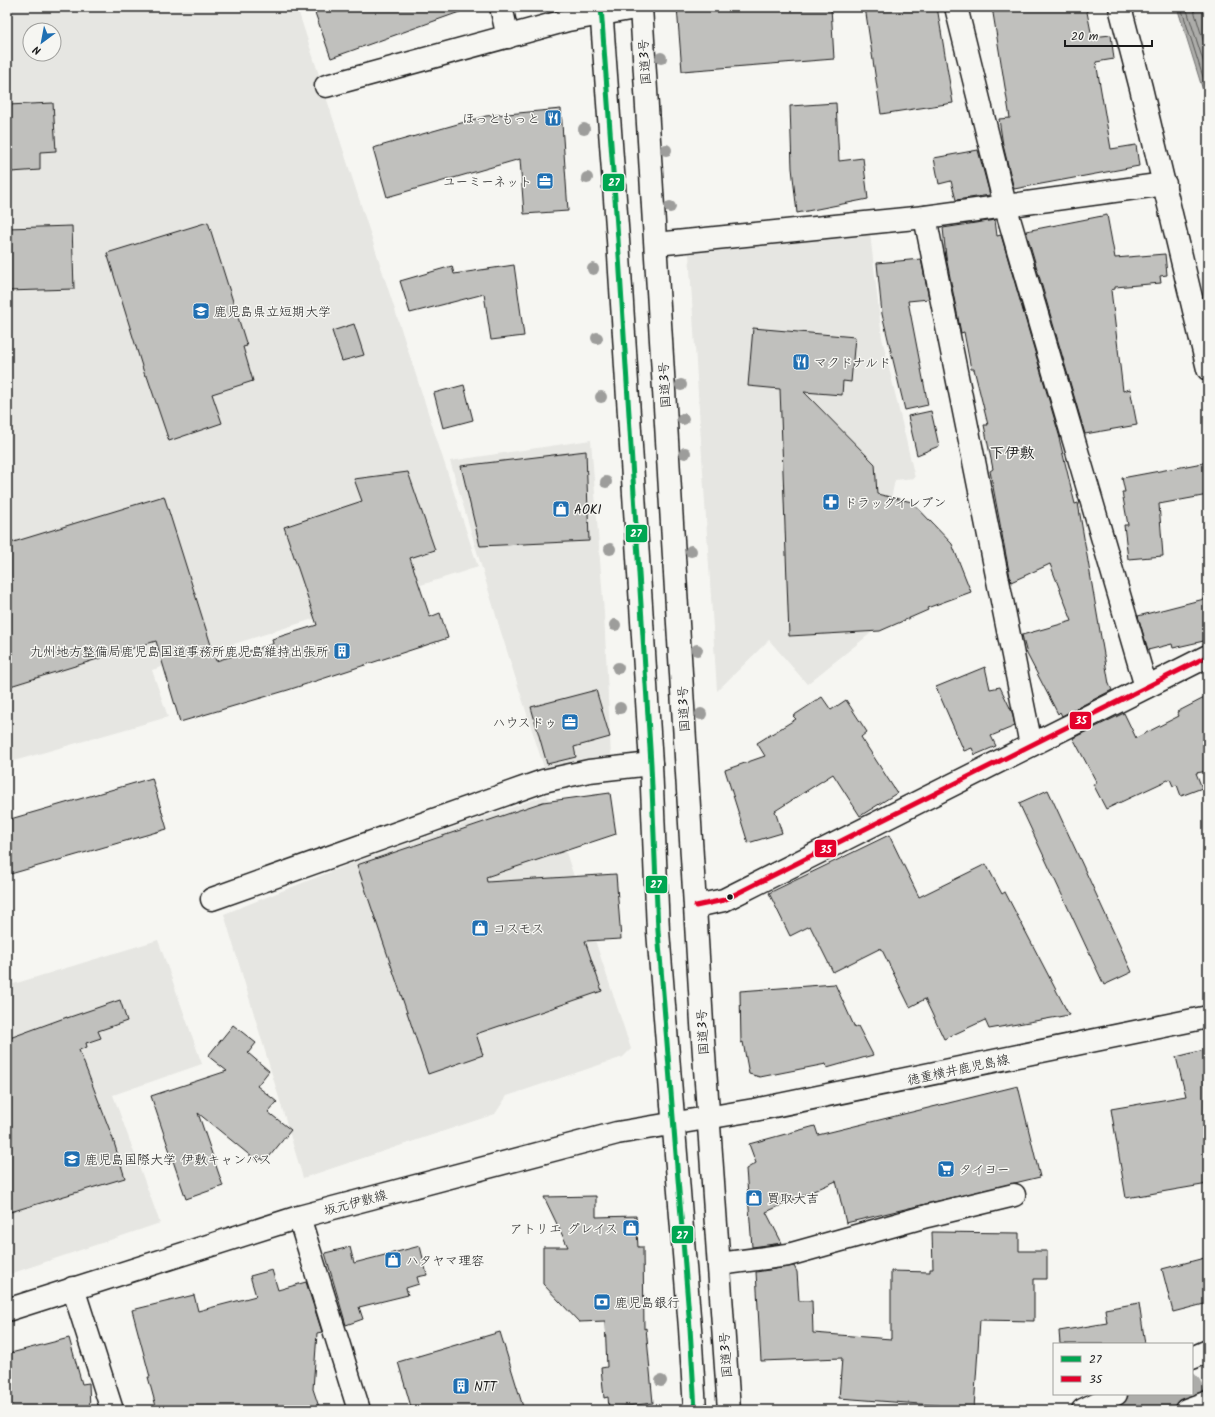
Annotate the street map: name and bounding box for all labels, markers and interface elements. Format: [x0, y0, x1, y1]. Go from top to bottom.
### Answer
north arrow [22, 22, 62, 62]
scale bar [1065, 22, 1152, 48]
text: 20 m [1071, 27, 1099, 46]
street label: 国道3号 [633, 38, 658, 86]
text: N [29, 40, 45, 59]
restaurant icon: ほっともっと [543, 108, 563, 128]
place label: ほっともっと [462, 109, 540, 130]
office icon: ユーミーネット [535, 171, 555, 191]
place label: ユーミーネット [443, 172, 532, 193]
line badge: 27 [602, 173, 625, 192]
text: 27 [608, 174, 621, 192]
school or university icon: 鹿児島県立短期大学 [191, 301, 211, 321]
place label: 鹿児島県立短期大学 [214, 302, 331, 323]
restaurant icon: マクドナルド [791, 352, 811, 372]
place label: マクドナルド [814, 353, 891, 374]
street label: 国道3号 [654, 361, 677, 409]
district label: 下伊敷 [989, 442, 1035, 466]
pharmacy icon: ドラッグイレブン [821, 492, 841, 512]
place label: ドラッグイレブン [844, 493, 946, 514]
shop icon: AOKI [551, 499, 571, 519]
place label: AOKI [574, 500, 602, 521]
line badge: 27 [625, 524, 648, 543]
text: 27 [630, 525, 643, 543]
building icon: 九州地方整備局鹿児島国道事務所鹿児島維持出張所 [332, 641, 352, 661]
place label: 九州地方整備局鹿児島国道事務所鹿児島維持出張所 [30, 642, 329, 663]
street label: 国道3号 [673, 685, 696, 733]
line badge: 35 [1069, 711, 1092, 730]
office icon: ハウスドゥ [560, 712, 580, 732]
text: 35 [1074, 712, 1088, 730]
place label: ハウスドゥ [493, 713, 557, 734]
line badge: 35 [814, 839, 837, 858]
text: 35 [819, 841, 833, 859]
line badge: 27 [645, 875, 668, 894]
text: 27 [650, 876, 663, 894]
unlabelled marker [725, 892, 735, 902]
shop icon: コスモス [470, 918, 490, 938]
place label: コスモス [493, 919, 544, 940]
street label: 国道3号 [692, 1008, 715, 1056]
street label: 徳重横井鹿児島線 [905, 1049, 1012, 1092]
school or university icon: 鹿児島国際大学 伊敷キャンパス [62, 1149, 82, 1169]
place label: 鹿児島国際大学 伊敷キャンパス [85, 1150, 272, 1171]
supermarket icon: タイヨー [936, 1159, 956, 1179]
place label: タイヨー [959, 1160, 1010, 1181]
street label: 坂元伊敷線 [321, 1185, 390, 1222]
shop icon: 買取大吉 [744, 1188, 764, 1208]
place label: 買取大吉 [767, 1189, 819, 1210]
shop icon: アトリエ グレイス [621, 1218, 641, 1238]
place label: アトリエ グレイス [510, 1219, 618, 1240]
line badge: 27 [671, 1225, 694, 1244]
text: 27 [676, 1227, 689, 1245]
shop icon: ハタヤマ理容 [383, 1250, 403, 1270]
place label: ハタヤマ理容 [406, 1251, 484, 1272]
bank icon: 鹿児島銀行 [592, 1292, 612, 1312]
place label: 鹿児島銀行 [615, 1293, 680, 1314]
street label: 国道3号 [714, 1331, 739, 1379]
legend [1053, 1343, 1193, 1395]
text: 27 [1089, 1350, 1102, 1369]
text: 35 [1089, 1370, 1104, 1389]
building icon: NTT [451, 1376, 471, 1396]
place label: NTT [474, 1377, 498, 1398]

